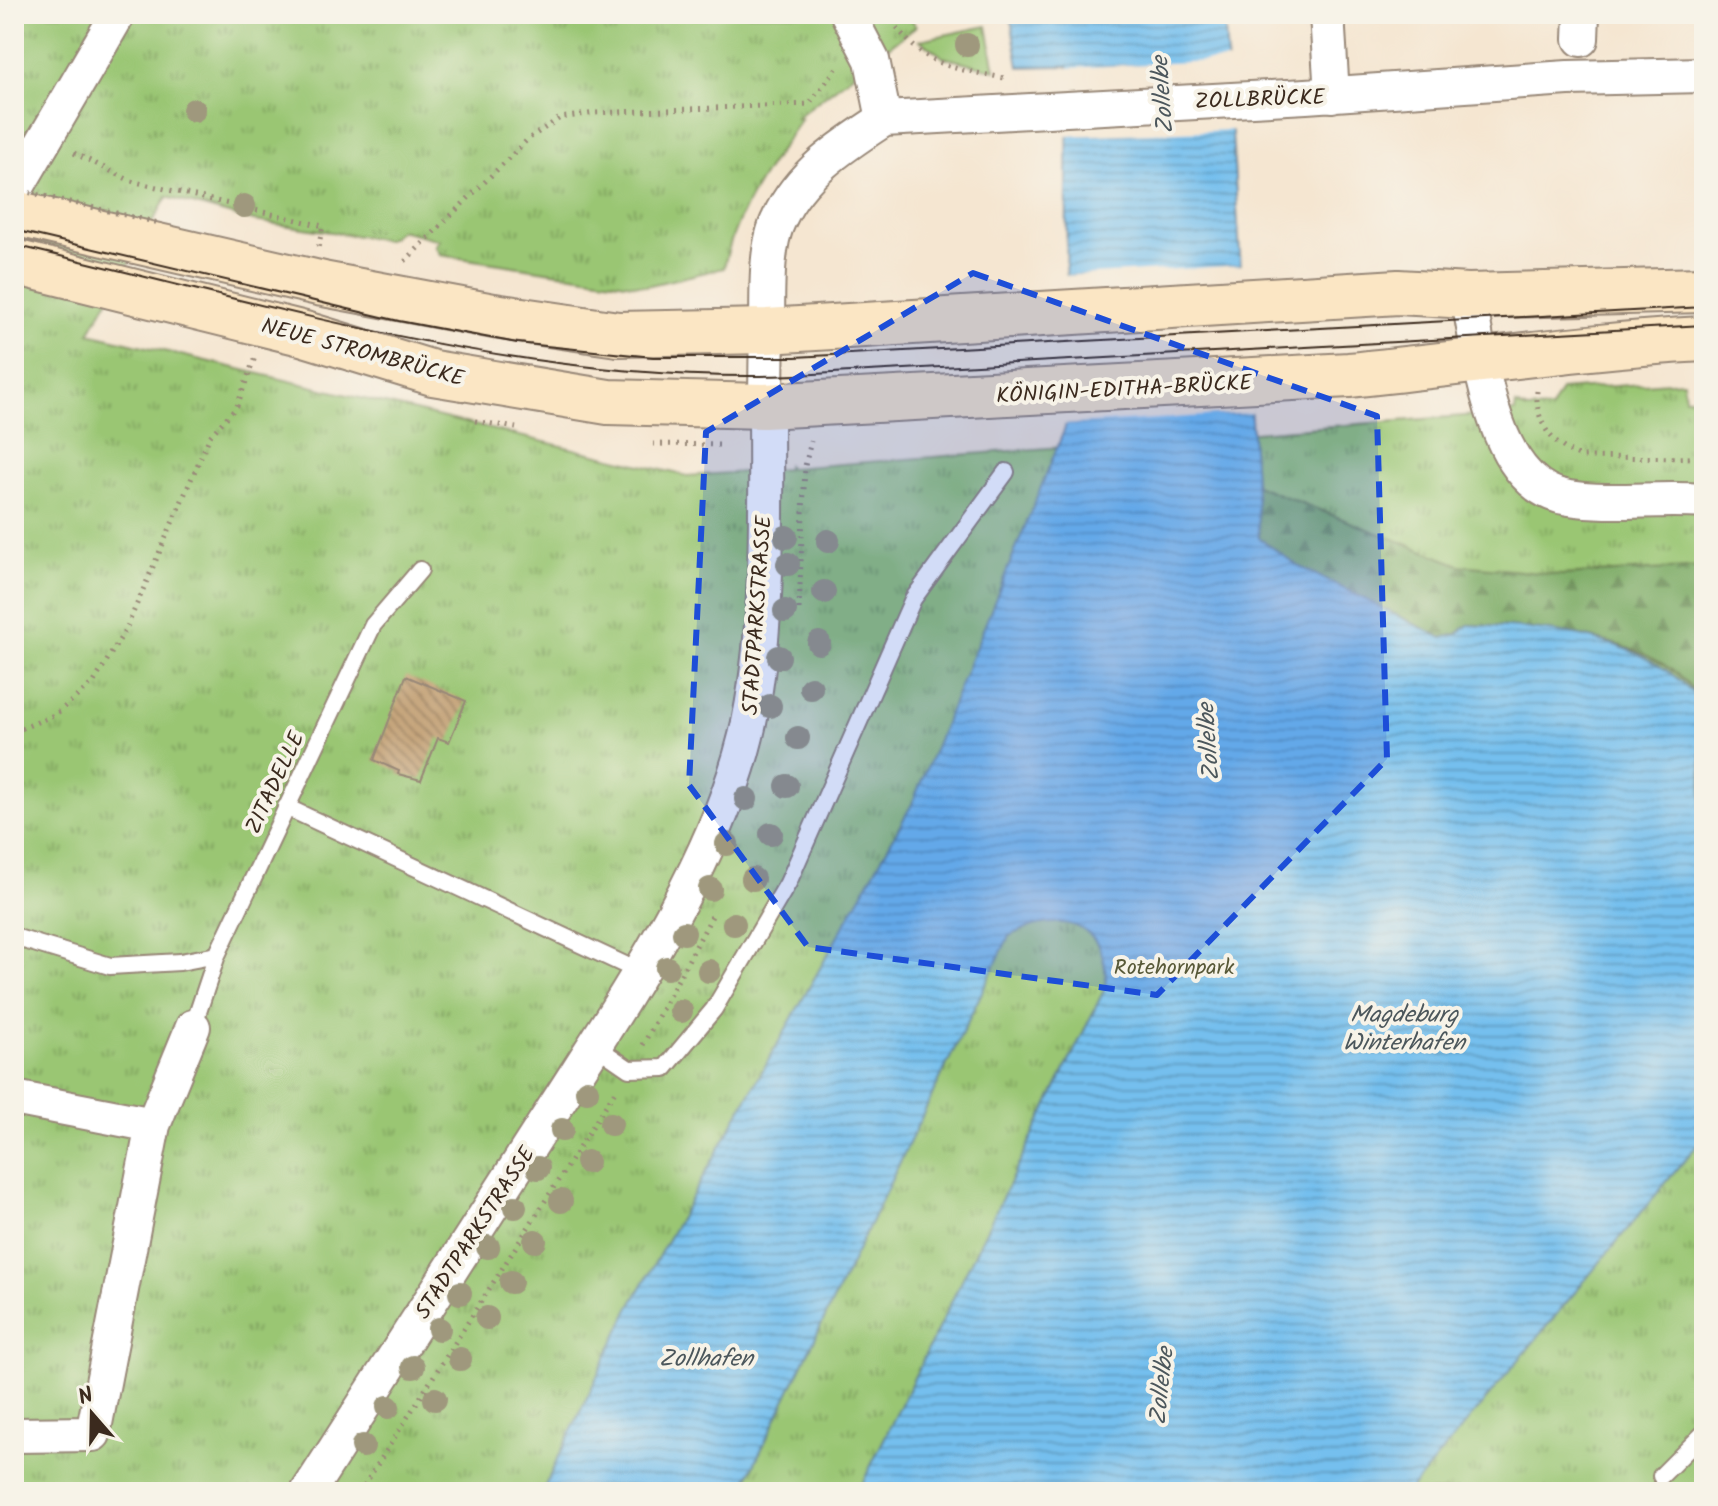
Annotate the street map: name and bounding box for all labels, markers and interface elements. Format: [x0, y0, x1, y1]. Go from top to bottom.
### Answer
water label: Zollelbe [1141, 53, 1186, 135]
street label: ZOLLBRÜCKE [1194, 81, 1327, 120]
street label: NEUE STROMBRÜCKE [257, 310, 469, 398]
street label: KÖNIGIN-EDITHA-BRÜCKE [995, 366, 1254, 415]
street label: STADTPARKSTRASSE [734, 513, 783, 716]
water label: Zollelbe [1187, 700, 1232, 782]
street label: ZITADELLE [237, 725, 316, 840]
park label: Rotehornpark [1114, 951, 1235, 986]
water label: Magdeburg Winterhafen [1343, 996, 1467, 1063]
street label: STADTPARKSTRASSE [407, 1139, 546, 1327]
water label: Zollhafen [659, 1340, 755, 1379]
water label: Zollelbe [1139, 1343, 1186, 1427]
north arrow [52, 1374, 132, 1454]
text: N [74, 1379, 99, 1416]

